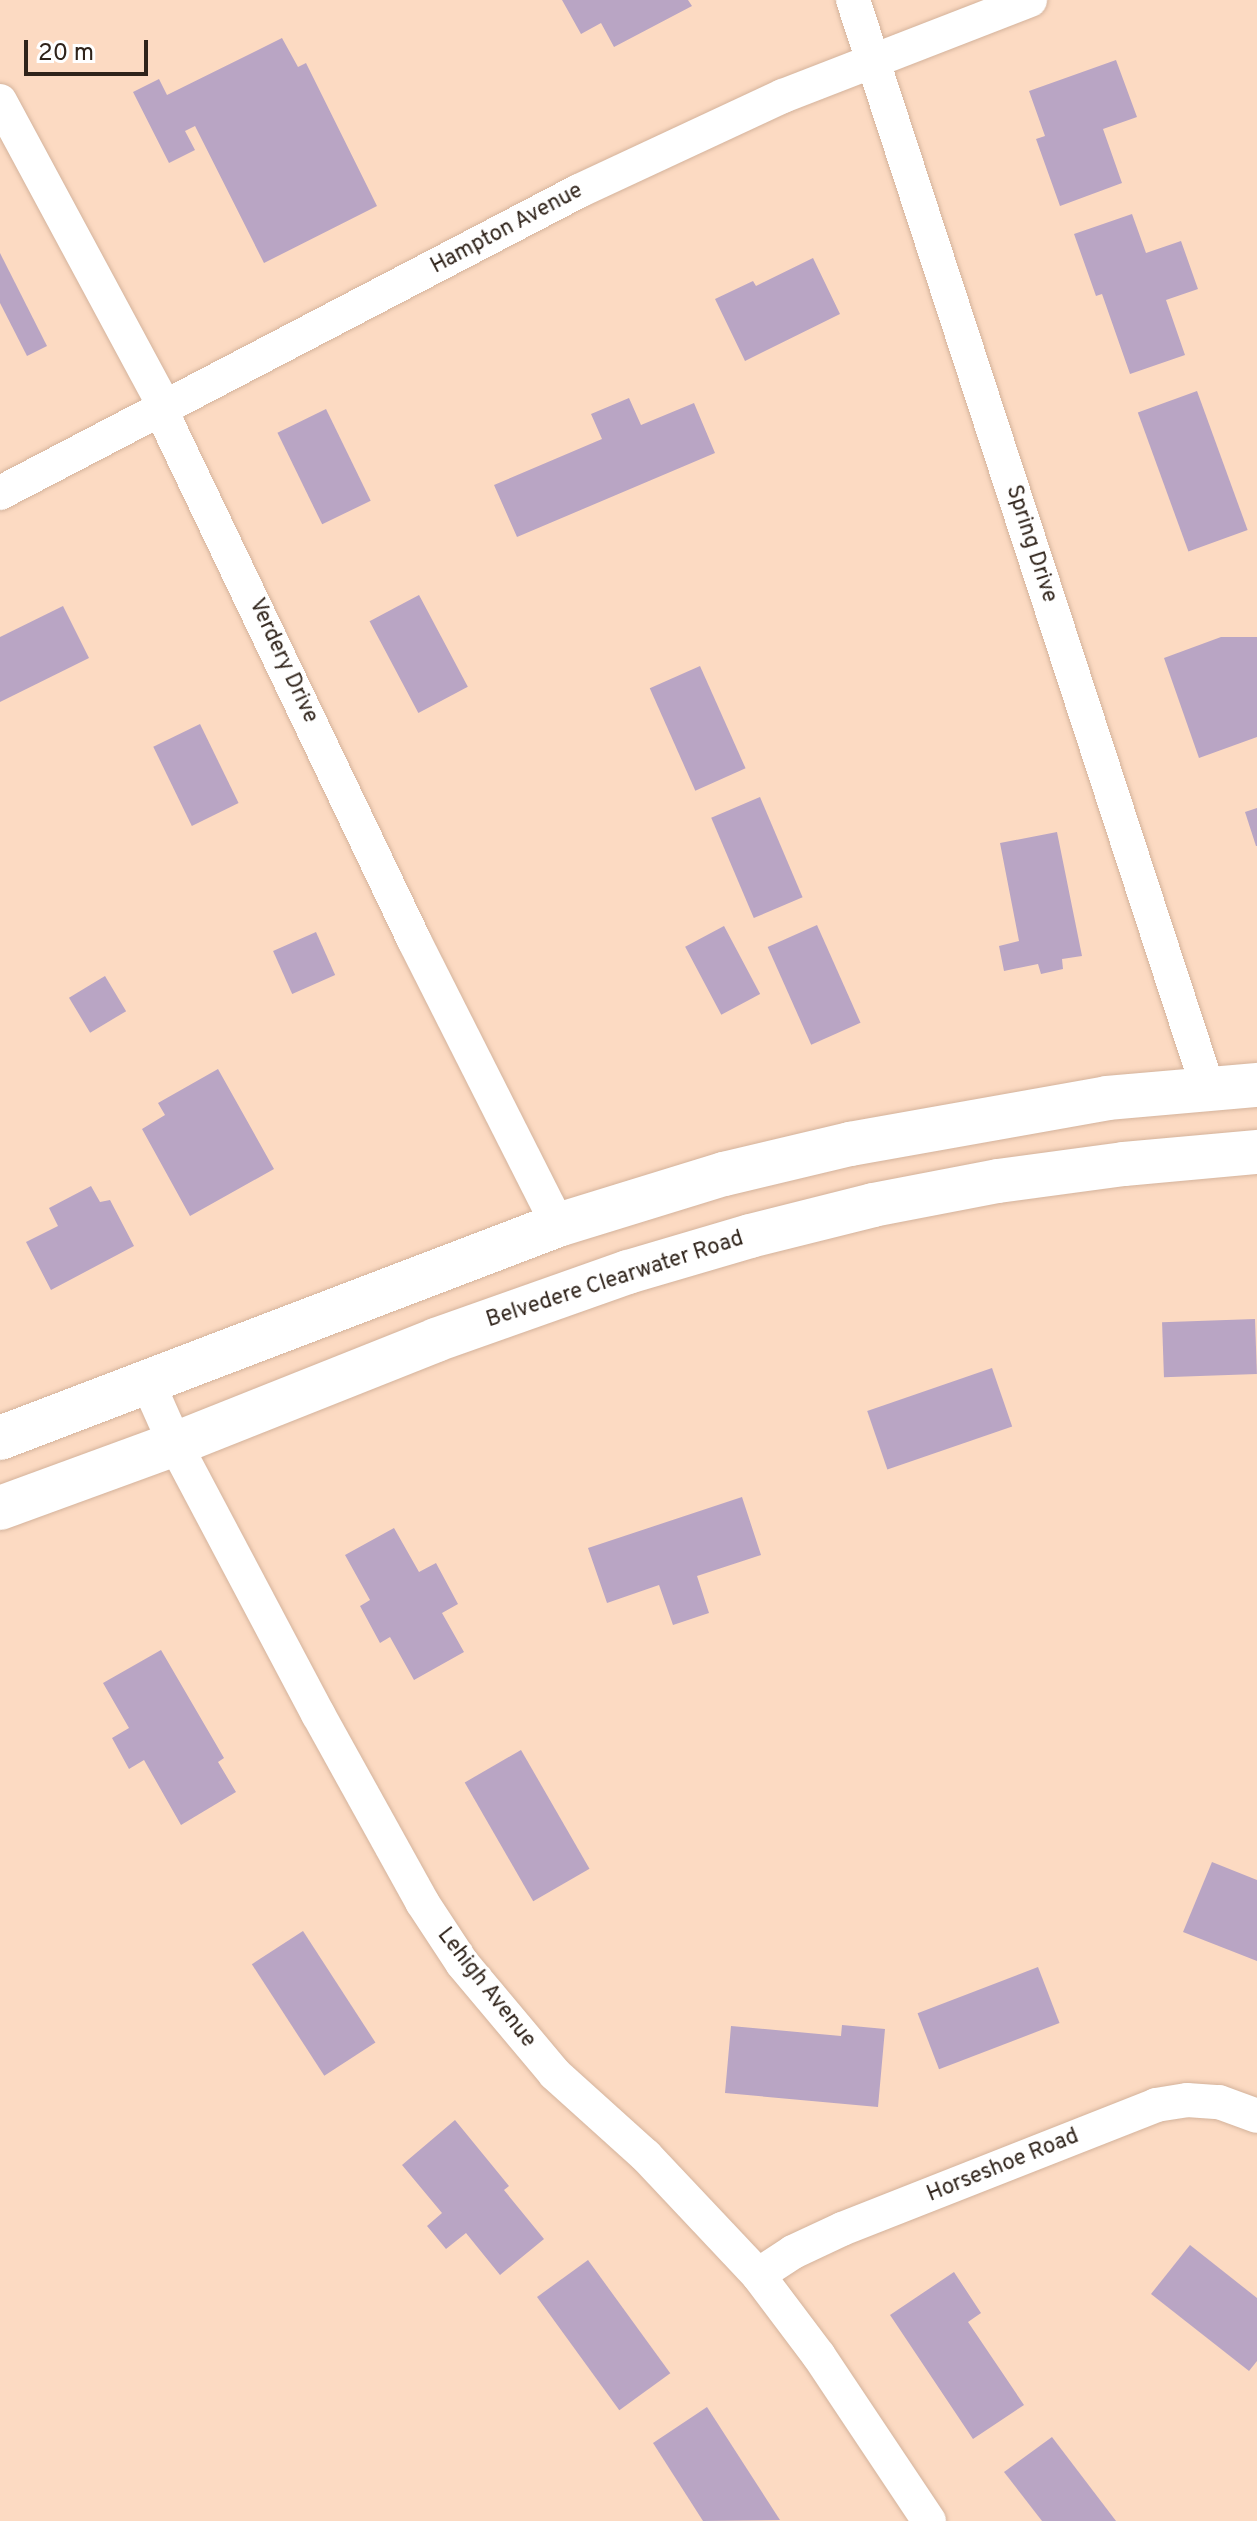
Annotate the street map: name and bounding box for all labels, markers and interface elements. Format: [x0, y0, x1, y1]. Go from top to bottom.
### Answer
scale bar [28, 24, 152, 74]
text: 20 m [38, 39, 94, 69]
street label: Hampton Avenue [426, 178, 588, 280]
street label: Spring Drive [1000, 482, 1062, 606]
street label: Verdery Drive [243, 595, 323, 727]
street label: Belvedere Clearwater Road [483, 1226, 747, 1334]
street label: Lehigh Avenue [431, 1923, 541, 2053]
street label: Horseshoe Road [923, 2124, 1083, 2208]

